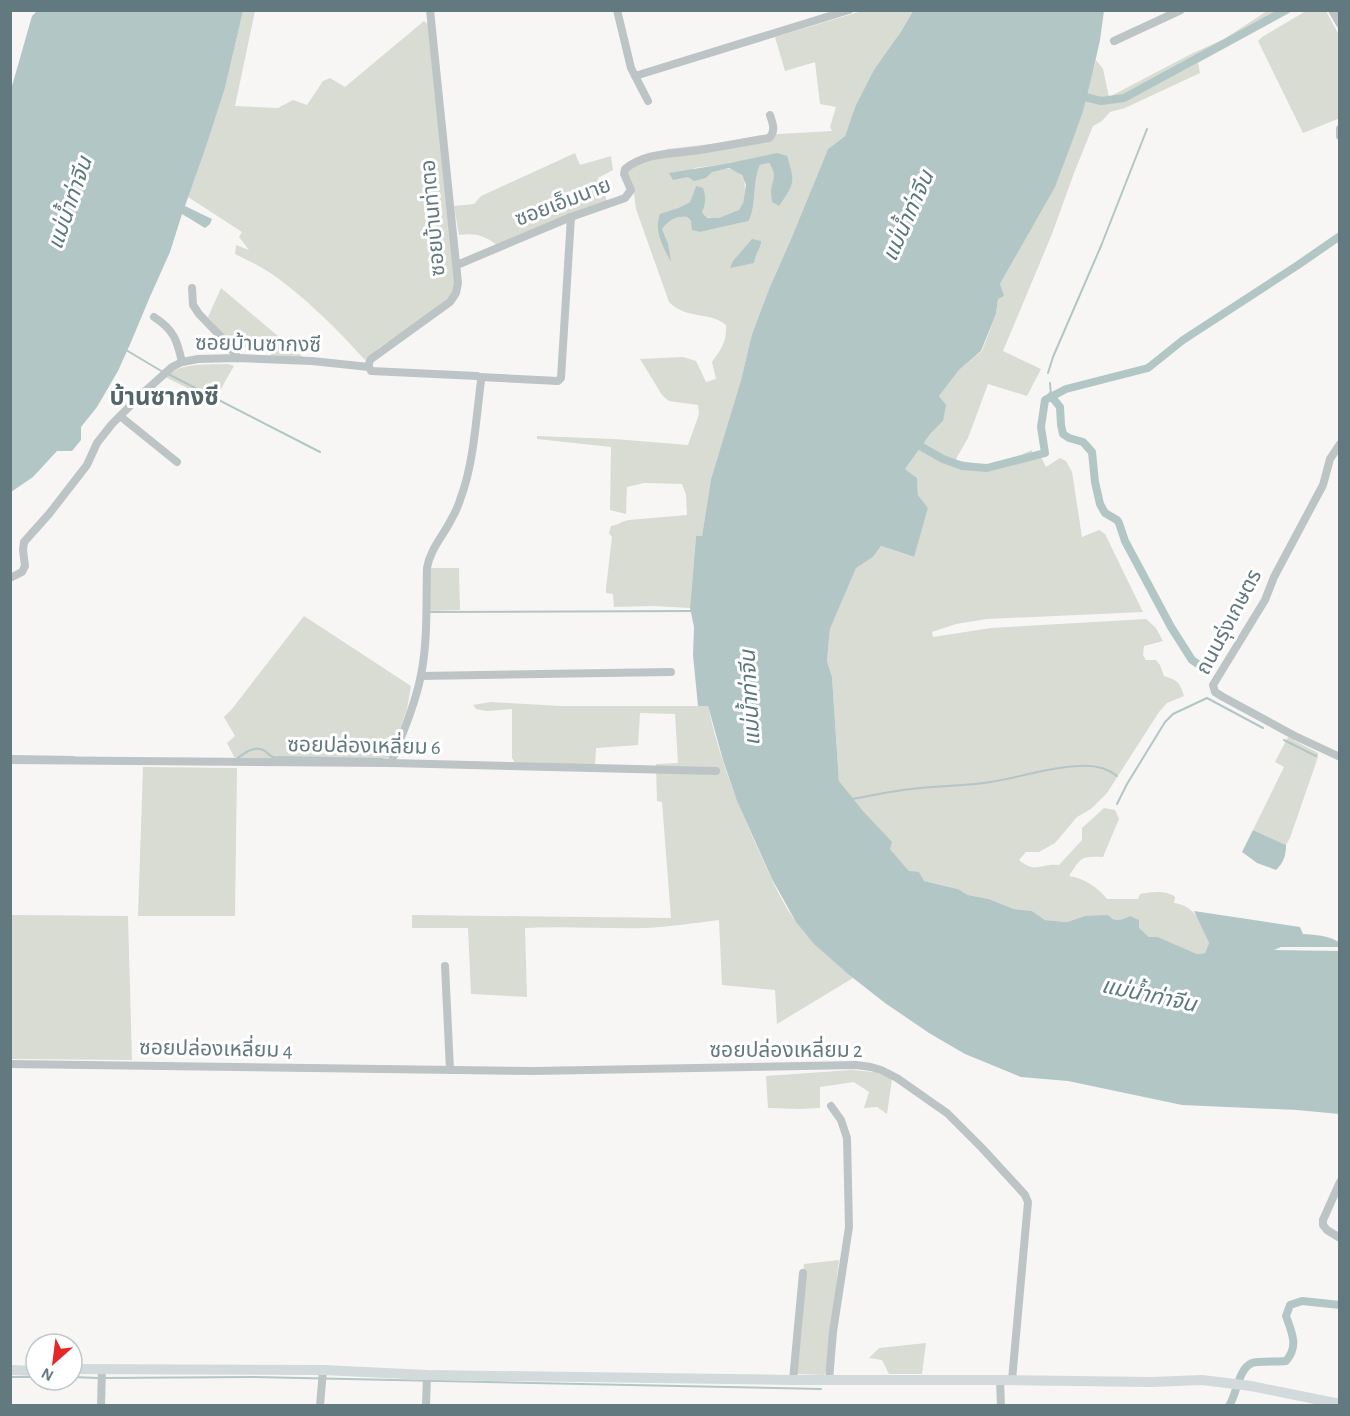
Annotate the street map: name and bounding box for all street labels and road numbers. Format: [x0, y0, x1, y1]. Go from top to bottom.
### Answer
street label: ซอยบ้านท่าตอ [415, 159, 449, 277]
street label: ซอยเอ็มนาย [511, 171, 614, 230]
street label: ซอยบ้านซากงซี [195, 330, 321, 356]
street label: ถนนรุ่งเกษตร [1191, 565, 1267, 679]
street label: ซอยปล่องเหลี่ยม 6 [287, 729, 441, 758]
street label: ซอยปล่องเหลี่ยม 4 [139, 1032, 293, 1061]
street label: ซอยปล่องเหลี่ยม 2 [709, 1035, 863, 1061]

